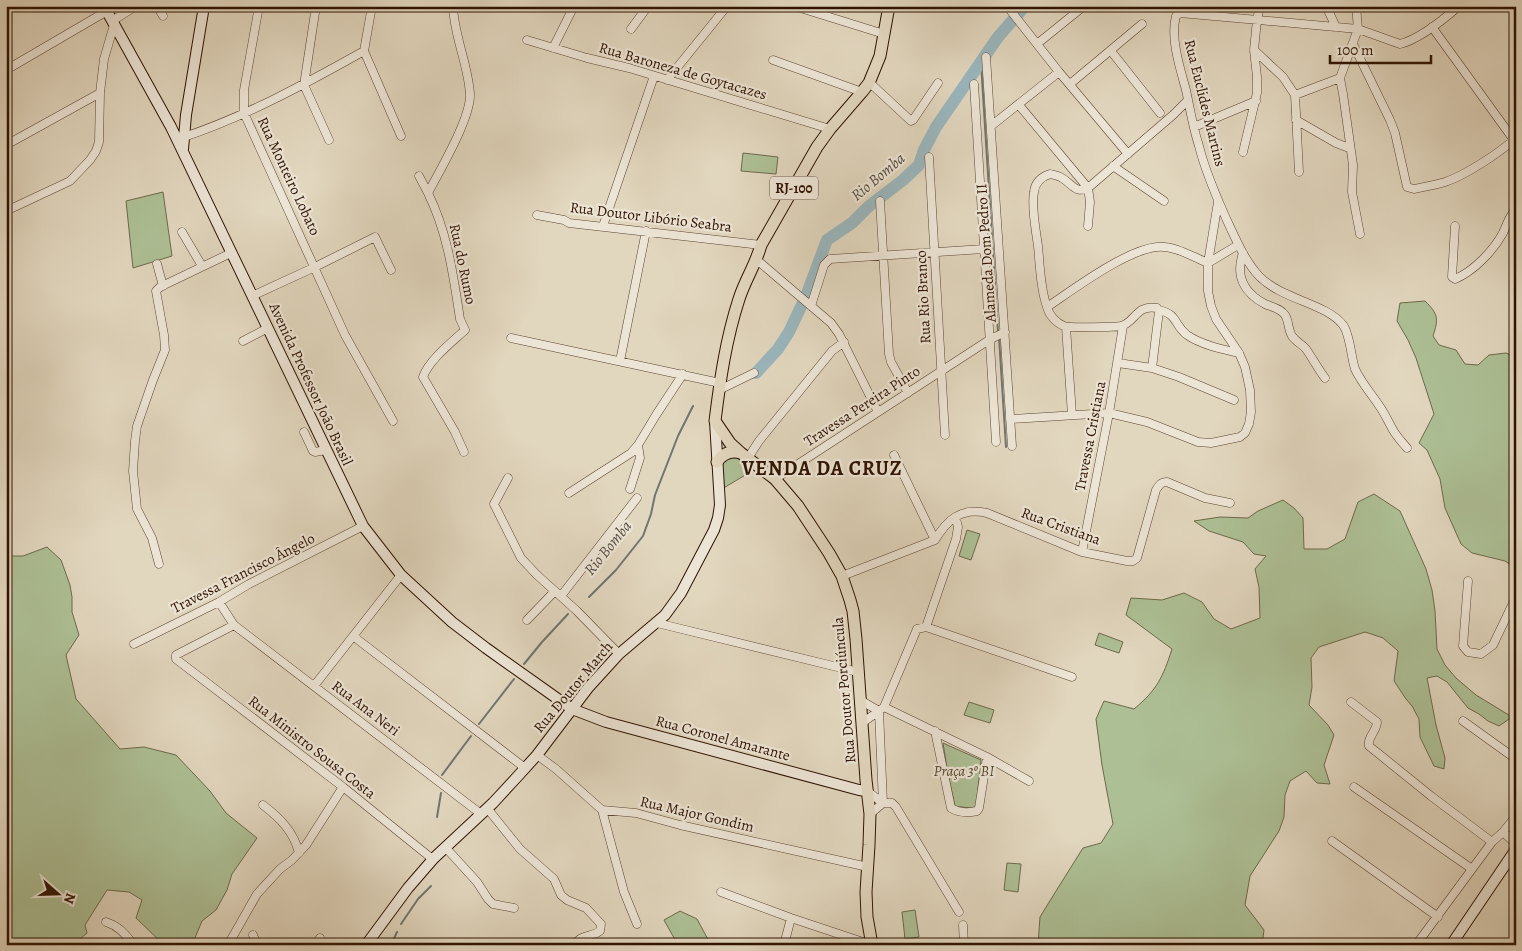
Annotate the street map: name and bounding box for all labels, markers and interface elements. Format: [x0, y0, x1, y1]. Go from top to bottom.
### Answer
scale bar [1330, 32, 1431, 64]
street label: Rua Baroneza de Goytacazes [597, 37, 769, 105]
street label: Rua Euclides Martins [1180, 37, 1230, 169]
text: 100 m [1337, 40, 1374, 60]
street label: Rua Monteiro Lobato [253, 113, 325, 239]
water label: Rio Bomba [846, 147, 910, 206]
road number: RJ-100 [770, 177, 818, 200]
street label: Alameda Dom Pedro II [971, 183, 1001, 324]
street label: Rua Doutor Libório Seabra [569, 197, 733, 237]
street label: Rua do Rumo [445, 222, 481, 306]
street label: Rua Rio Branco [911, 250, 935, 344]
street label: Avenida Professor João Brasil [264, 298, 358, 469]
street label: Travessa Pereira Pinto [800, 361, 924, 451]
street label: Travessa Cristiana [1070, 379, 1110, 493]
district label: VENDA DA CRUZ [741, 455, 902, 482]
street label: Rua Cristiana [1018, 502, 1104, 550]
water label: Rio Bomba [579, 516, 637, 580]
street label: Travessa Francisco Ângelo [168, 528, 318, 618]
street label: Rua Doutor Porciúncula [828, 616, 860, 764]
street label: Rua Doutor March [529, 637, 617, 737]
street label: Rua Ana Neri [328, 676, 404, 740]
street label: Rua Ministro Sousa Costa [244, 691, 380, 803]
street label: Rua Coronel Amarante [654, 710, 793, 766]
park label: Praça 3º BI [934, 761, 995, 781]
street label: Rua Major Gondim [638, 791, 756, 837]
north arrow [32, 868, 82, 918]
text: N [59, 890, 80, 906]

